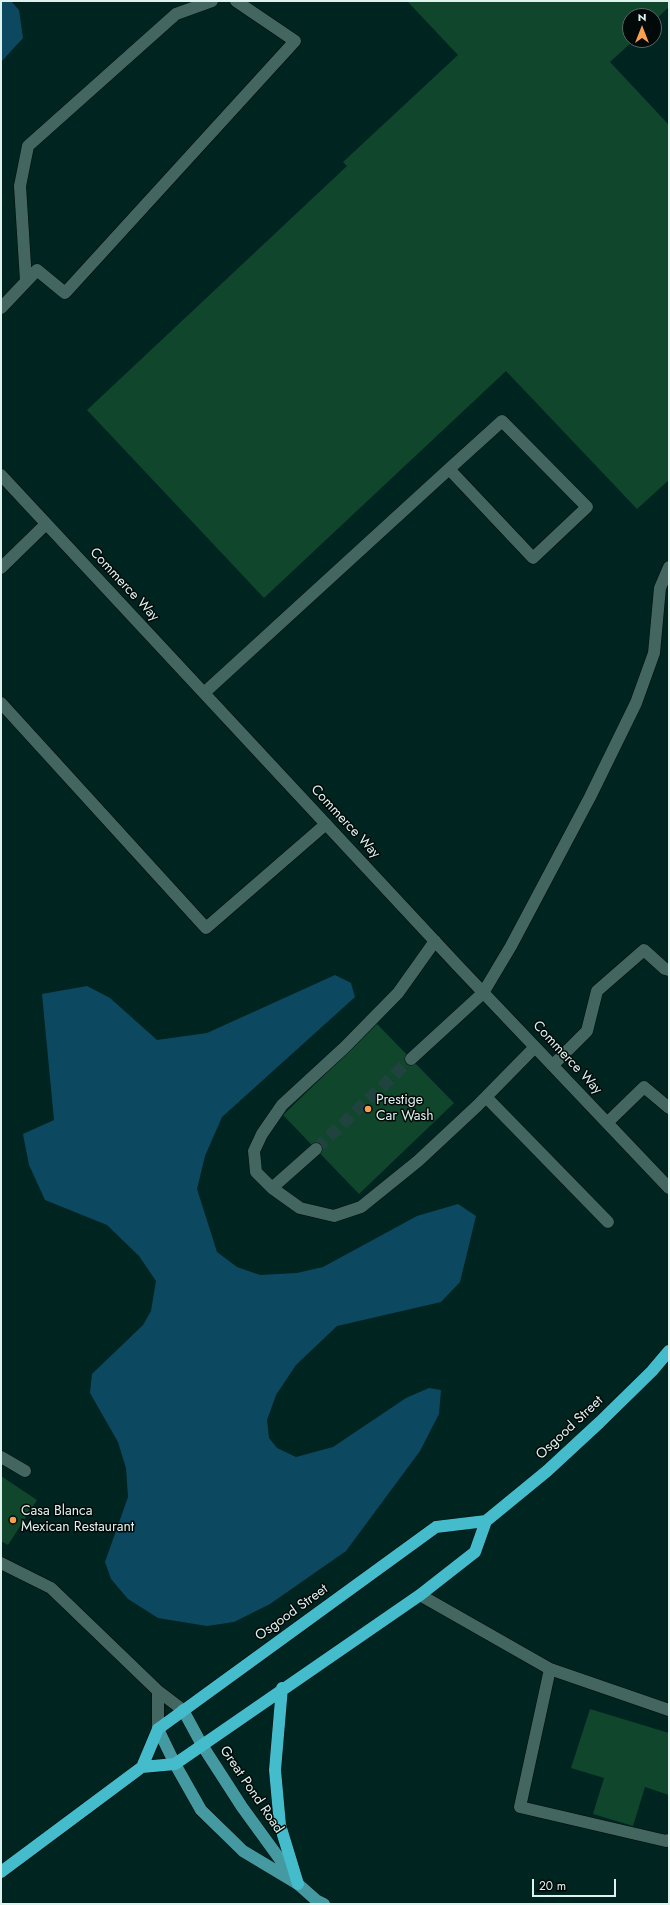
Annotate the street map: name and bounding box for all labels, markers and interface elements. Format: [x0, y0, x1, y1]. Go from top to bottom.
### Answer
north arrow [622, 8, 662, 48]
text: N [638, 9, 646, 25]
street label: Commerce Way [86, 545, 162, 625]
street label: Commerce Way [307, 782, 383, 862]
street label: Commerce Way [529, 1018, 605, 1098]
place label: Prestige Car Wash [376, 1093, 434, 1126]
marker: Prestige Car Wash [363, 1104, 373, 1114]
street label: Osgood Street [533, 1393, 607, 1463]
place label: Casa Blanca Mexican Restaurant [21, 1504, 134, 1536]
marker: Casa Blanca Mexican Restaurant [8, 1515, 18, 1525]
street label: Osgood Street [252, 1581, 332, 1645]
street label: Great Pond Road [216, 1743, 286, 1837]
scale bar [534, 1871, 618, 1897]
text: 20 m [539, 1877, 566, 1895]

